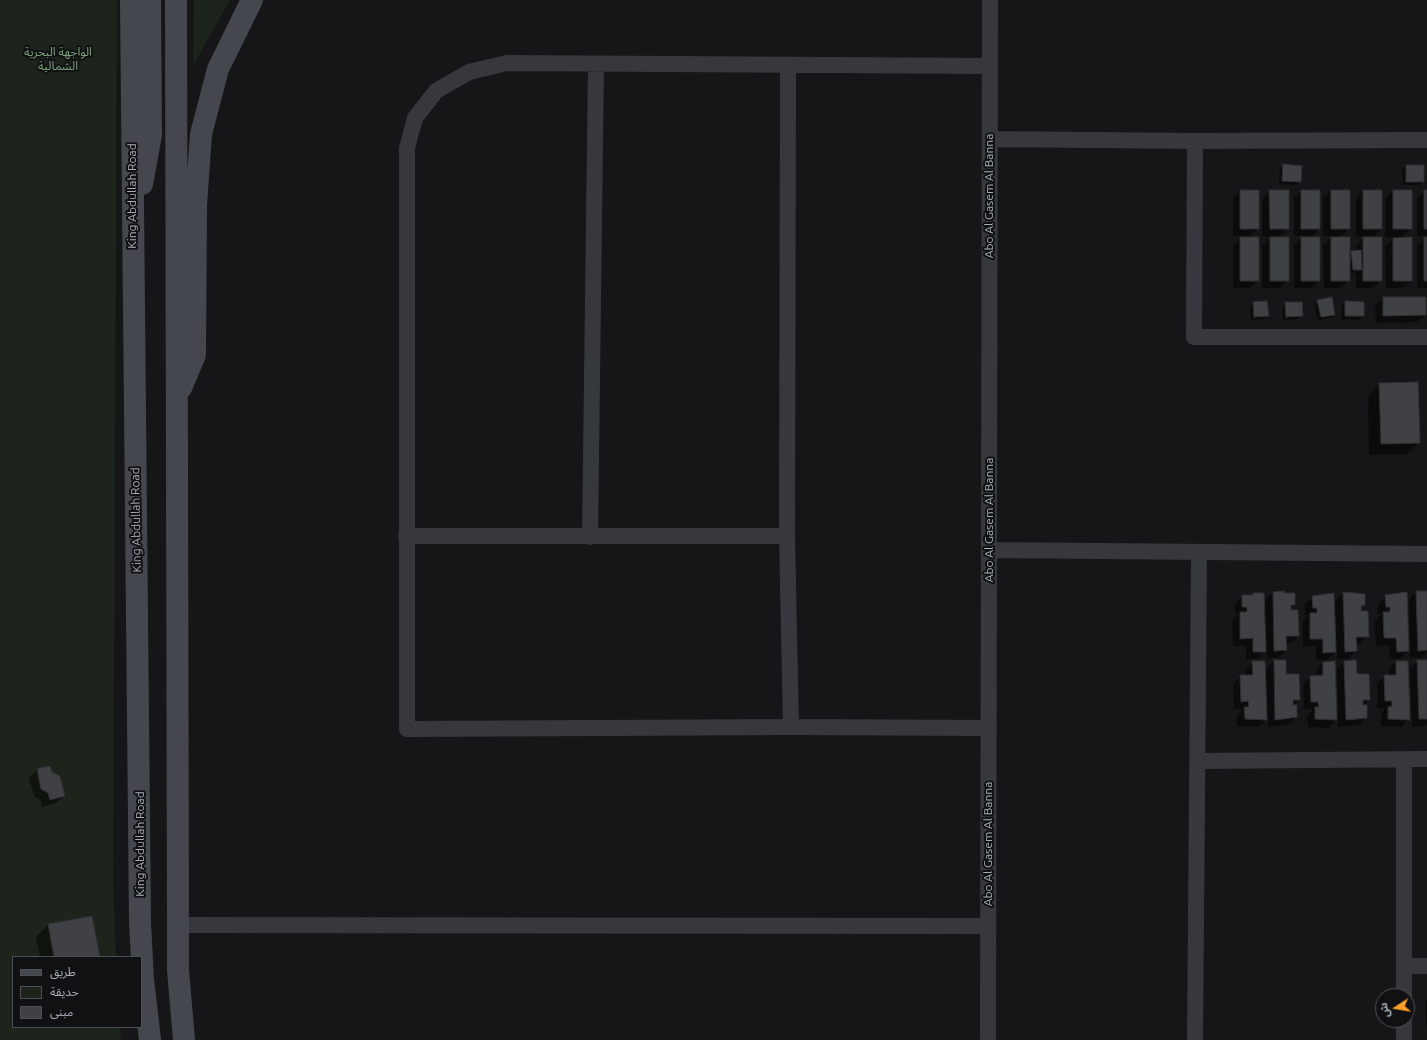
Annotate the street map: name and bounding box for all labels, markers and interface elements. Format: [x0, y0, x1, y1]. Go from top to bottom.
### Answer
park label: الواجهة البحرية الشمالية [24, 45, 92, 73]
street label: Abo Al Gasem Al Banna [982, 134, 996, 258]
street label: King Abdullah Road [125, 143, 139, 249]
street label: Abo Al Gasem Al Banna [982, 458, 996, 582]
street label: King Abdullah Road [128, 467, 144, 573]
street label: Abo Al Gasem Al Banna [981, 782, 995, 906]
street label: King Abdullah Road [133, 791, 147, 897]
legend [12, 956, 142, 1028]
text: طريق [50, 965, 76, 978]
text: حديقة [50, 985, 79, 998]
north arrow [1375, 988, 1415, 1028]
text: ش [1377, 1002, 1392, 1019]
text: مبنى [50, 1005, 73, 1018]

